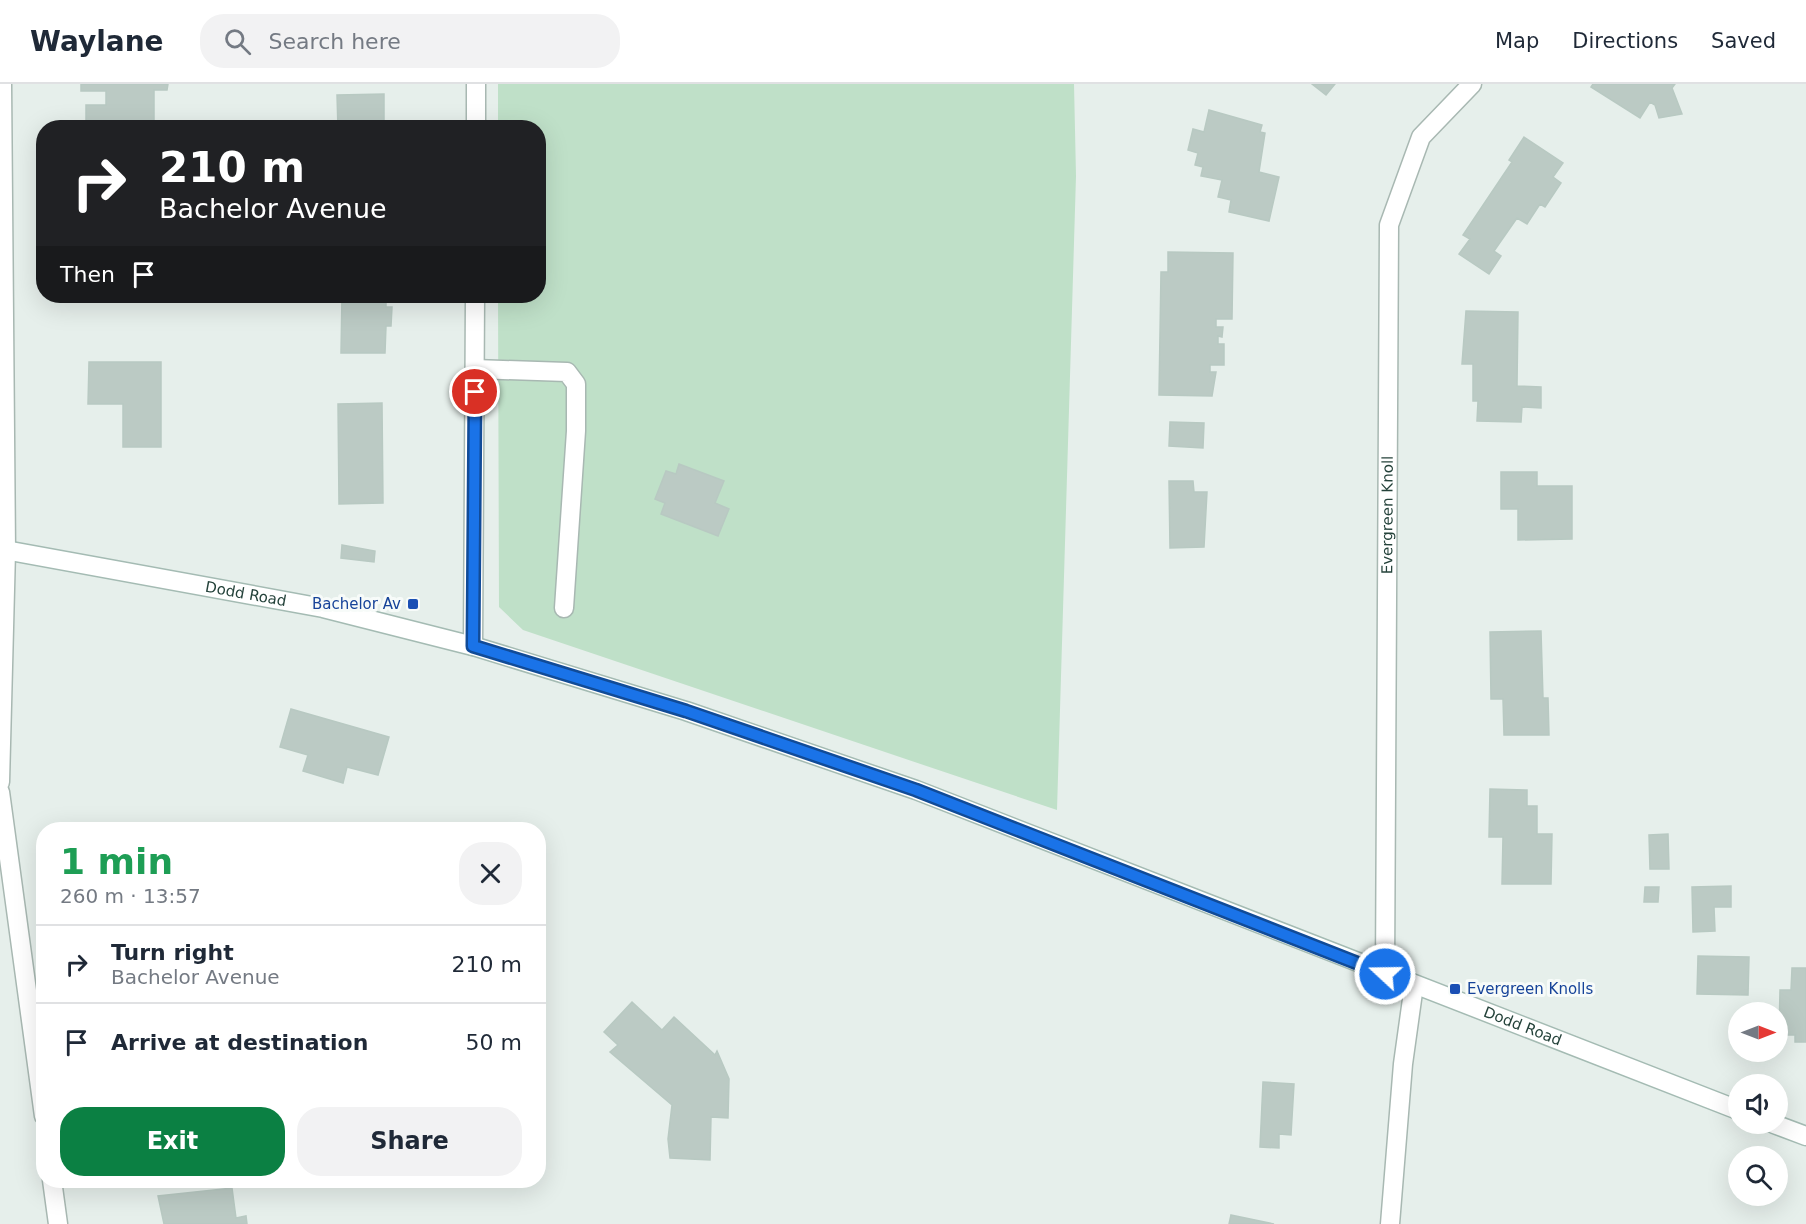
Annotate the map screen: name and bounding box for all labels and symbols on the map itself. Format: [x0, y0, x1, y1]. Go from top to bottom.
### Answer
pin [449, 366, 500, 417]
street label: Evergreen Knoll [1378, 456, 1397, 574]
street label: Dodd Road [204, 578, 288, 610]
place label: Bachelor Av [312, 595, 401, 613]
marker: Bachelor Av [406, 597, 420, 611]
position arrow [1353, 942, 1417, 1006]
place label: Evergreen Knolls [1467, 980, 1593, 998]
marker: Evergreen Knolls [1448, 982, 1462, 996]
north arrow [1728, 1002, 1788, 1062]
street label: Dodd Road [1481, 1003, 1564, 1049]

